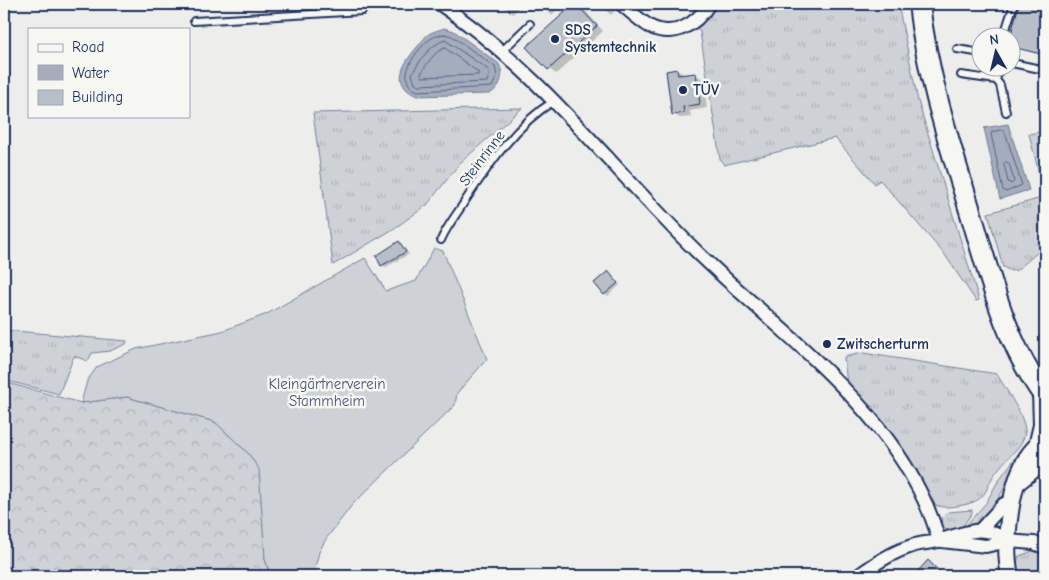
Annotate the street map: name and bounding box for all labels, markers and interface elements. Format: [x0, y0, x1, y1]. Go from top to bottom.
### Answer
place label: SDS Systemtechnik [565, 21, 657, 56]
legend [28, 28, 190, 118]
north arrow [972, 28, 1022, 78]
text: N [989, 31, 1000, 49]
marker: SDS Systemtechnik [549, 33, 561, 45]
text: Road [72, 38, 104, 56]
text: Water [72, 64, 109, 82]
place label: TÜV [693, 80, 719, 99]
marker: TÜV [677, 84, 689, 96]
text: Building [72, 88, 123, 106]
street label: Steinrinne [455, 126, 509, 189]
place label: Zwitscherturm [837, 335, 929, 353]
marker: Zwitscherturm [821, 338, 833, 350]
park label: Kleingärtnerverein Stammheim [269, 375, 385, 410]

